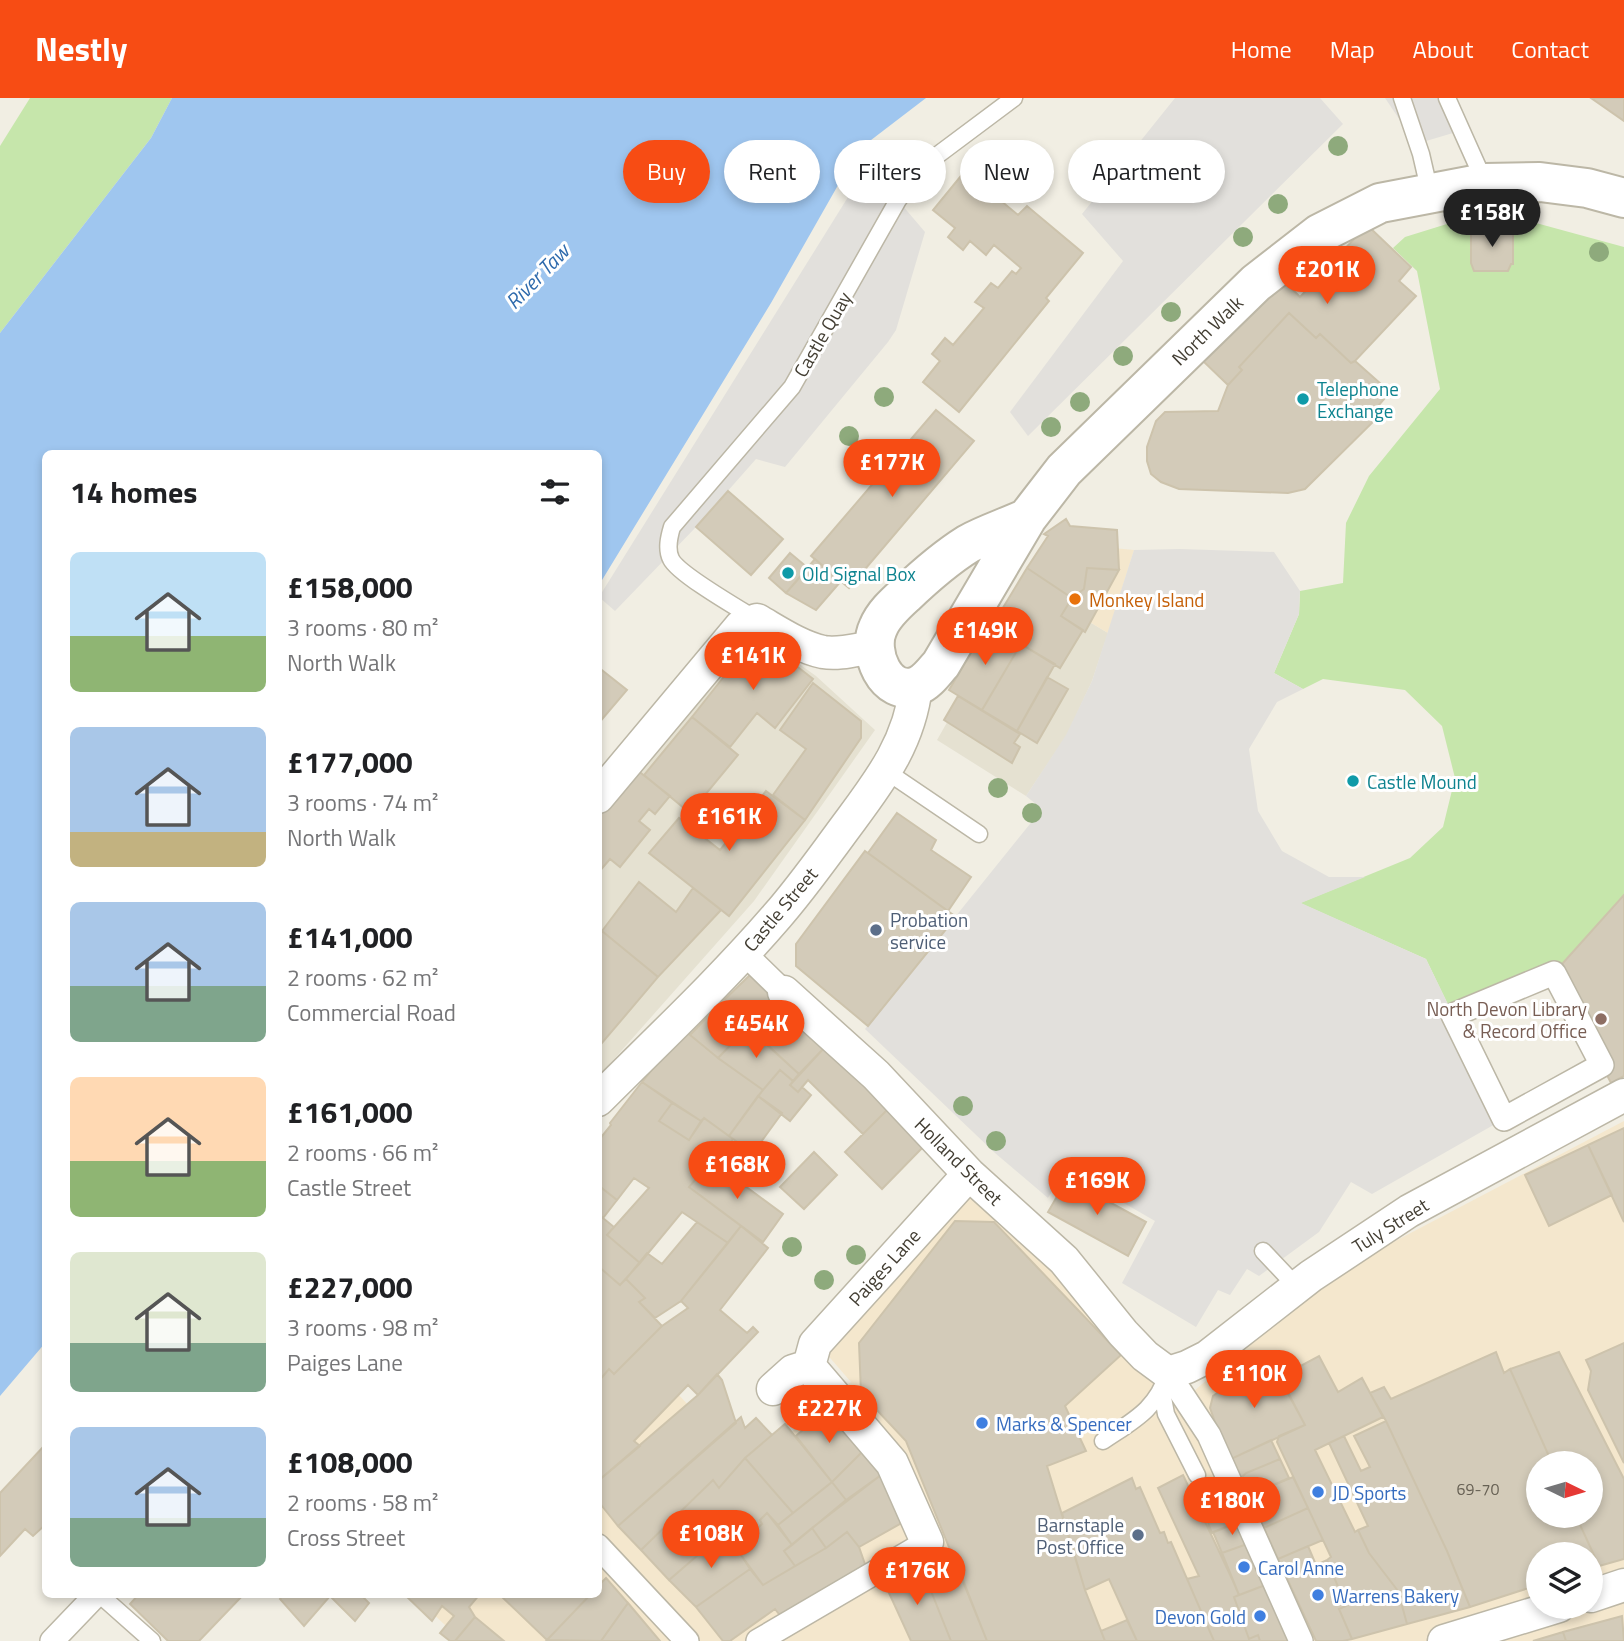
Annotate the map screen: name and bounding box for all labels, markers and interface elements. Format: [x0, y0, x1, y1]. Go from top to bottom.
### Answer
text: Nestly [35, 24, 128, 74]
text: Home [1231, 31, 1292, 67]
text: Map [1330, 31, 1375, 67]
text: About [1413, 31, 1473, 67]
text: Contact [1511, 31, 1589, 67]
chip: Buy [623, 140, 710, 203]
chip: Rent [724, 140, 820, 203]
chip: Filters [834, 140, 946, 203]
chip: New [960, 140, 1054, 203]
chip: Apartment [1068, 140, 1225, 203]
pin: £158K [1443, 190, 1541, 249]
text: £158K [1459, 194, 1525, 229]
water label: River Taw [498, 234, 578, 316]
pin: £201K [1278, 246, 1376, 306]
text: £201K [1294, 251, 1360, 286]
street label: Castle Quay [786, 286, 858, 382]
street label: North Walk [1165, 288, 1249, 372]
place label: Telephone Exchange [1317, 374, 1399, 425]
marker: Telephone Exchange [1295, 391, 1311, 407]
pin: £177K [843, 440, 941, 499]
text: £177K [859, 444, 925, 479]
text: 14 homes [70, 469, 197, 515]
icon: filters [536, 473, 574, 511]
place label: Old Signal Box [802, 559, 916, 588]
text: £158,000 [287, 564, 413, 610]
marker: Old Signal Box [780, 565, 796, 581]
icon: home [126, 580, 210, 664]
place label: Monkey Island [1089, 585, 1204, 614]
marker: Monkey Island [1067, 591, 1083, 607]
pin: £149K [936, 608, 1034, 667]
text: 3 rooms · 80 m² [287, 610, 438, 645]
text: £149K [952, 612, 1018, 647]
pin: £141K [704, 632, 802, 692]
text: £141K [720, 637, 786, 672]
text: North Walk [287, 645, 396, 680]
text: £177,000 [287, 739, 413, 785]
icon: home [126, 755, 210, 839]
place label: Castle Mound [1367, 767, 1477, 796]
marker: Castle Mound [1345, 773, 1361, 789]
text: 3 rooms · 74 m² [287, 785, 438, 820]
pin: £161K [680, 794, 778, 853]
text: £161K [696, 798, 762, 833]
text: North Walk [287, 820, 396, 855]
street label: Castle Street [736, 860, 824, 958]
place label: Probation service [890, 905, 968, 956]
text: £141,000 [287, 914, 413, 960]
marker: Probation service [868, 922, 884, 938]
icon: home [126, 930, 210, 1014]
text: 2 rooms · 62 m² [287, 960, 438, 995]
place label: North Devon Library & Record Office [1426, 994, 1587, 1045]
text: Commercial Road [287, 995, 456, 1030]
pin: £454K [707, 1000, 805, 1060]
text: £454K [723, 1005, 789, 1040]
marker: North Devon Library & Record Office [1593, 1011, 1609, 1027]
text: £161,000 [287, 1089, 413, 1135]
icon: home [126, 1105, 210, 1189]
street label: Holland Street [908, 1110, 1010, 1212]
text: 2 rooms · 66 m² [287, 1135, 438, 1170]
pin: £168K [688, 1142, 786, 1201]
text: £168K [704, 1146, 770, 1181]
pin: £169K [1048, 1158, 1146, 1217]
text: £169K [1064, 1162, 1130, 1197]
text: Castle Street [287, 1170, 411, 1205]
street label: Tuly Street [1346, 1190, 1434, 1260]
street label: Paiges Lane [841, 1222, 927, 1312]
text: £227,000 [287, 1264, 413, 1310]
icon: home [126, 1280, 210, 1364]
text: 3 rooms · 98 m² [287, 1310, 438, 1345]
text: Paiges Lane [287, 1345, 403, 1380]
pin: £110K [1205, 1350, 1303, 1410]
text: £110K [1221, 1355, 1287, 1390]
pin: £227K [780, 1386, 878, 1445]
text: £227K [796, 1390, 862, 1425]
place label: Marks & Spencer [996, 1409, 1132, 1438]
marker: Marks & Spencer [974, 1415, 990, 1431]
text: £108,000 [287, 1439, 413, 1485]
north arrow [1526, 1451, 1603, 1528]
map controls [1526, 1451, 1603, 1619]
icon: home [126, 1455, 210, 1539]
house number: 69-70 [1457, 1477, 1499, 1501]
pin: £180K [1183, 1478, 1281, 1537]
place label: JD Sports [1332, 1478, 1407, 1507]
text: £180K [1199, 1482, 1265, 1517]
marker: JD Sports [1310, 1484, 1326, 1500]
text: 2 rooms · 58 m² [287, 1485, 438, 1520]
pin: £108K [662, 1510, 760, 1570]
place label: Barnstaple Post Office [1036, 1510, 1124, 1561]
text: £108K [678, 1515, 744, 1550]
text: Cross Street [287, 1520, 405, 1555]
marker: Barnstaple Post Office [1130, 1527, 1146, 1543]
button: layers [1526, 1542, 1603, 1619]
pin: £176K [868, 1548, 966, 1607]
text: £176K [884, 1552, 950, 1587]
place label: Carol Anne [1258, 1553, 1344, 1582]
marker: Carol Anne [1236, 1559, 1252, 1575]
place label: Warrens Bakery [1332, 1581, 1459, 1610]
marker: Warrens Bakery [1310, 1587, 1326, 1603]
place label: Devon Gold [1155, 1602, 1246, 1631]
marker: Devon Gold [1252, 1608, 1268, 1624]

